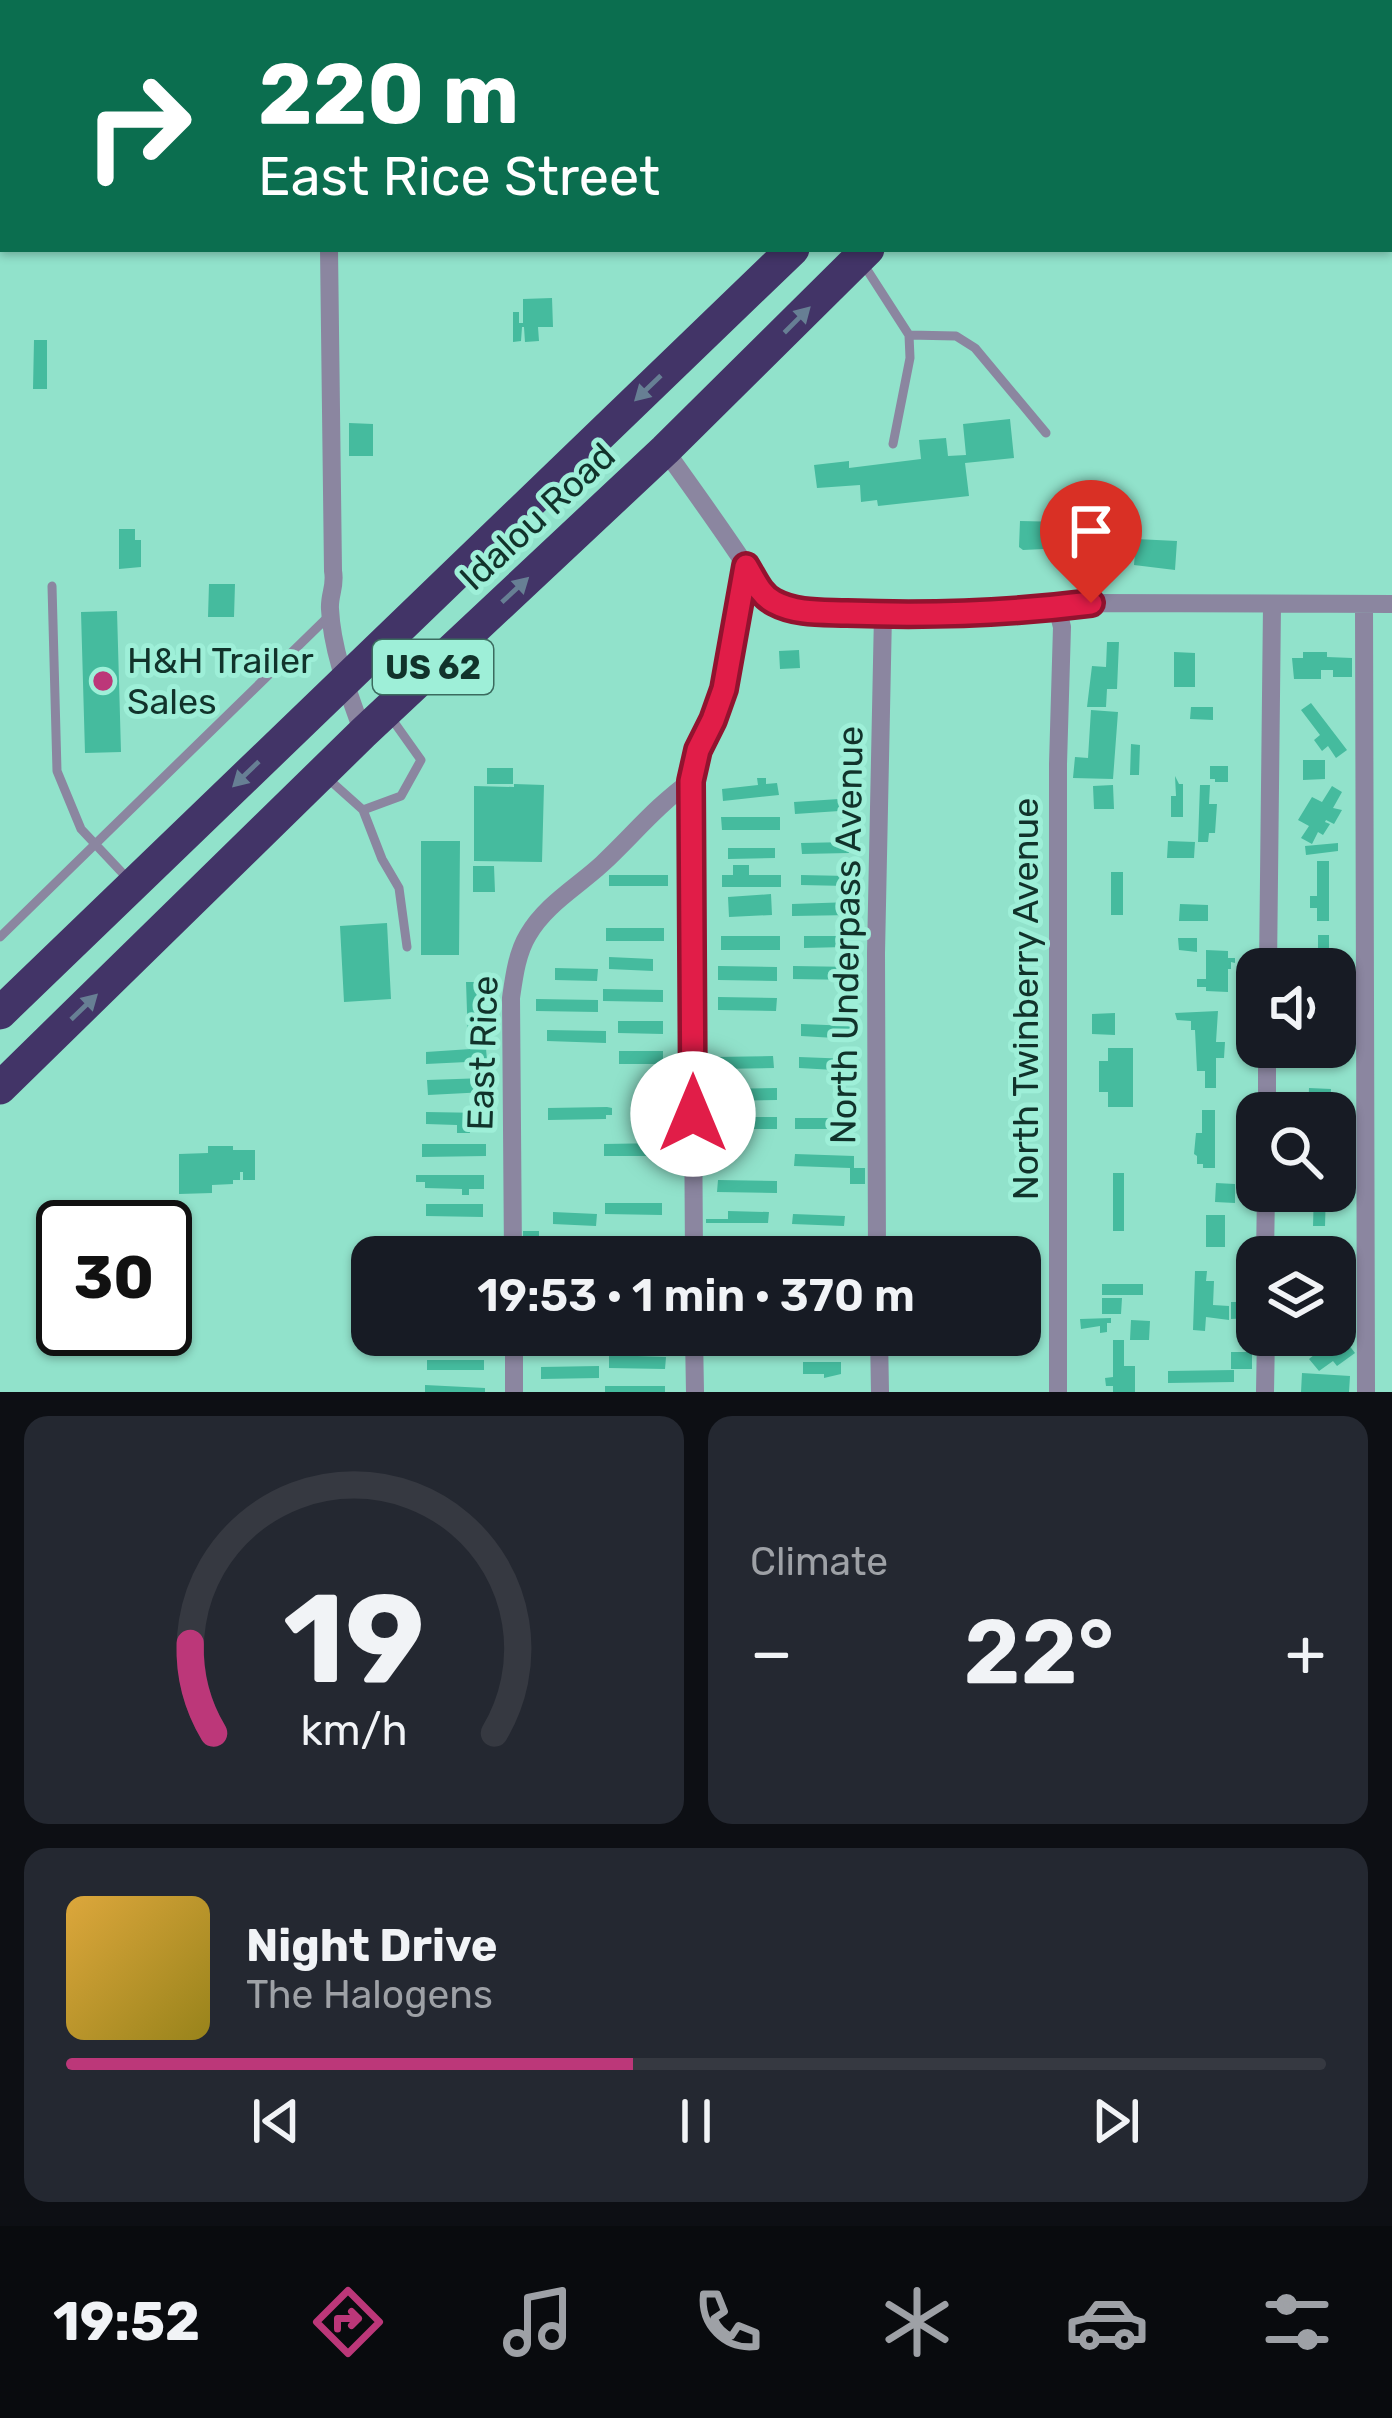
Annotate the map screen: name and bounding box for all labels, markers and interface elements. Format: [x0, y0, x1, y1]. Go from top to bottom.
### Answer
text: 220 m [258, 44, 519, 144]
icon: right [60, 48, 216, 204]
text: East Rice Street [258, 145, 660, 209]
one-way arrow [782, 306, 811, 334]
one-way arrow [634, 373, 663, 401]
street label: Idalou Road [451, 434, 624, 599]
pin [1040, 480, 1142, 603]
icon: arrive [1058, 498, 1124, 564]
one-way arrow [501, 576, 530, 604]
place label: H&H Trailer Sales [127, 639, 314, 723]
road number: US 62 [373, 640, 493, 694]
marker: H&H Trailer Sales [90, 668, 116, 694]
street label: North Underpass Avenue [821, 725, 872, 1145]
one-way arrow [232, 760, 261, 788]
street label: North Twinberry Avenue [1004, 798, 1047, 1200]
map controls [1236, 948, 1356, 1356]
button: sound [1236, 948, 1356, 1068]
street label: East Rice [458, 975, 507, 1131]
one-way arrow [69, 993, 98, 1021]
position arrow [630, 1051, 756, 1177]
button: search [1236, 1092, 1356, 1212]
speed limit sign: 30 [36, 1200, 192, 1356]
button: layers [1236, 1236, 1356, 1356]
text: 19:53 · 1 min · 370 m [477, 1269, 915, 1322]
text: Climate [750, 1539, 888, 1585]
text: 19 [283, 1565, 425, 1713]
text: 22° [964, 1599, 1114, 1706]
text: − [750, 1613, 793, 1692]
text: + [1285, 1613, 1326, 1692]
text: km/h [300, 1705, 408, 1756]
text: Night Drive [246, 1919, 498, 1972]
text: The Halogens [246, 1972, 493, 2018]
icon: previous [243, 2088, 309, 2154]
icon: pause [663, 2088, 729, 2154]
icon: next [1083, 2088, 1149, 2154]
icon: directions [306, 2280, 390, 2364]
icon: music [496, 2280, 580, 2364]
icon: phone [686, 2280, 770, 2364]
icon: climate [875, 2280, 959, 2364]
icon: car [1065, 2280, 1149, 2364]
icon: filters [1255, 2280, 1339, 2364]
text: 19:52 [53, 2290, 200, 2354]

